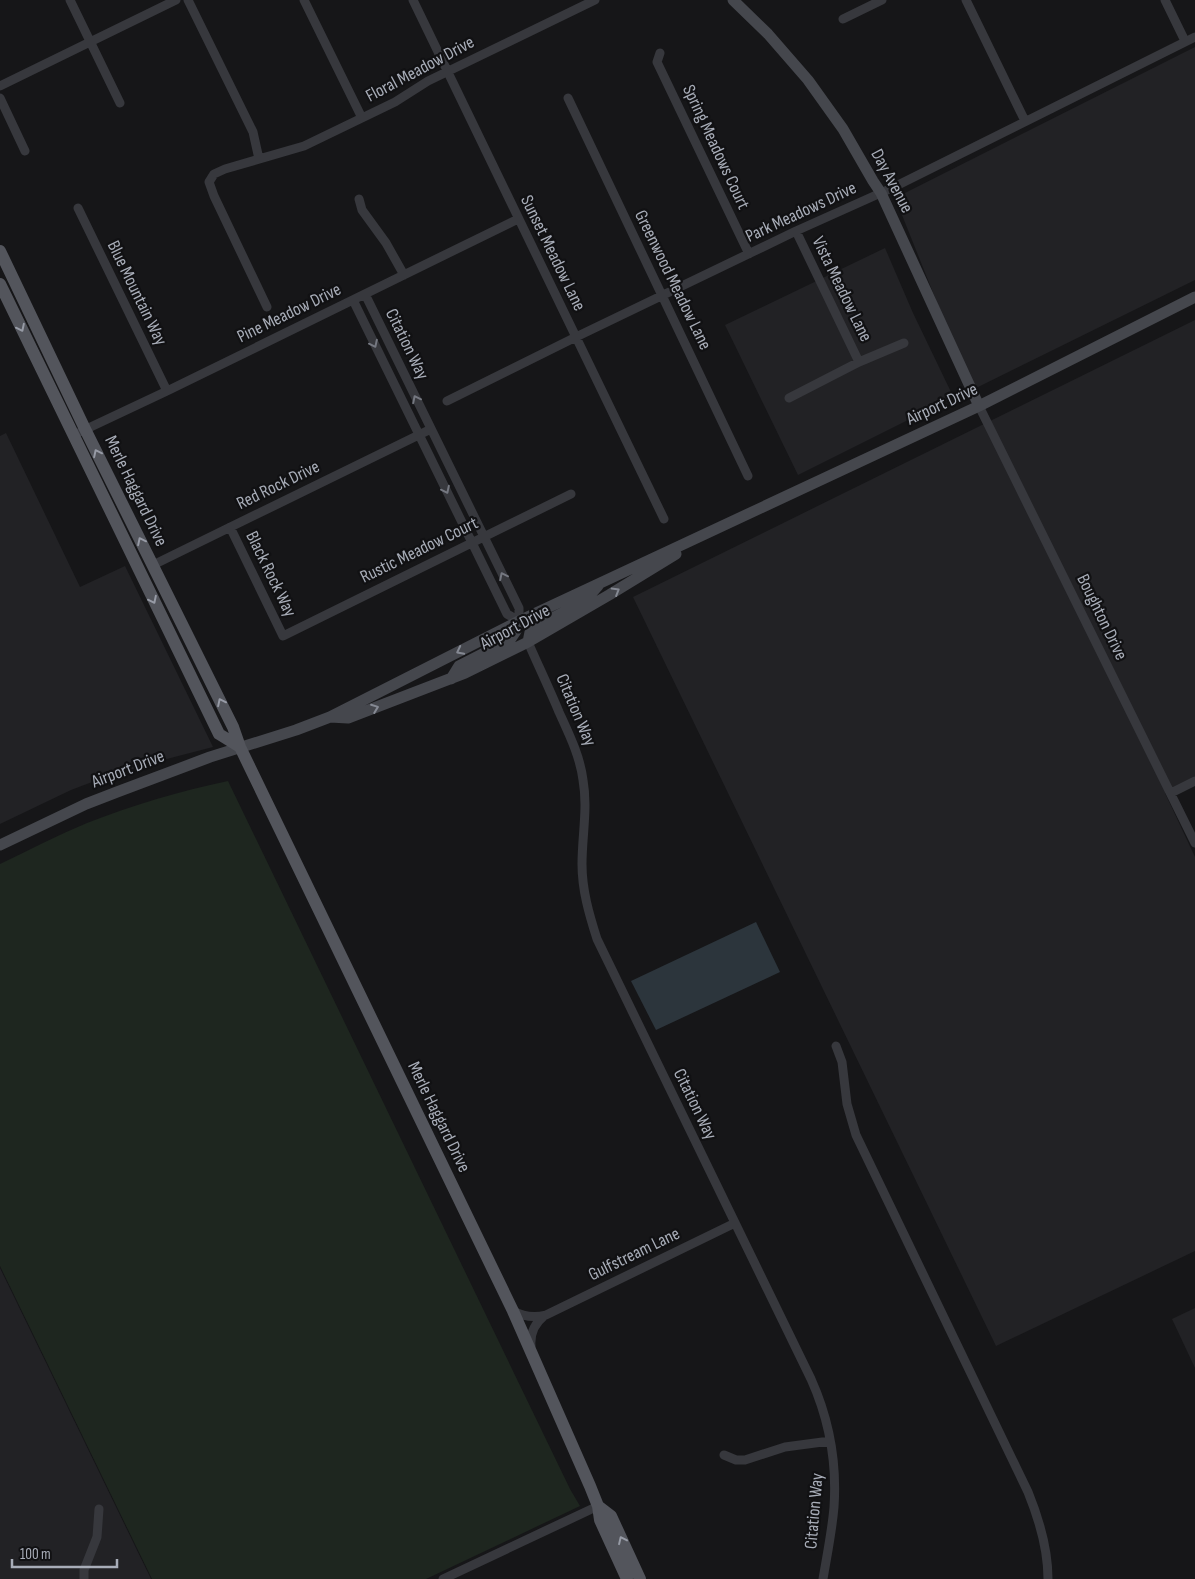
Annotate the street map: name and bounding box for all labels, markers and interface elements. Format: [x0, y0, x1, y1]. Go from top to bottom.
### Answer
street label: Floral Meadow Drive [362, 32, 478, 106]
street label: Spring Meadows Court [678, 81, 754, 213]
street label: Day Avenue [866, 145, 918, 217]
street label: Park Meadows Drive [742, 177, 860, 247]
street label: Sunset Meadow Lane [516, 192, 590, 314]
street label: Greenwood Meadow Lane [630, 207, 716, 353]
street label: Vista Meadow Lane [807, 233, 877, 345]
street label: Blue Mountain Way [103, 237, 171, 349]
street label: Pine Meadow Drive [234, 279, 344, 347]
street label: Citation Way [381, 305, 433, 383]
one-way arrow [15, 323, 26, 332]
one-way arrow [368, 339, 378, 348]
street label: Airport Drive [902, 378, 981, 430]
one-way arrow [412, 395, 422, 404]
street label: Merle Haggard Drive [100, 432, 172, 550]
one-way arrow [93, 449, 103, 458]
street label: Red Rock Drive [233, 456, 323, 514]
one-way arrow [439, 485, 450, 494]
street label: Rustic Meadow Court [357, 512, 482, 588]
street label: Black Rock Way [241, 528, 301, 620]
one-way arrow [137, 537, 147, 546]
street label: Boughton Drive [1072, 571, 1132, 663]
one-way arrow [499, 572, 509, 581]
one-way arrow [610, 588, 619, 598]
one-way arrow [147, 595, 157, 604]
street label: Airport Drive [475, 600, 554, 655]
one-way arrow [456, 645, 465, 655]
street label: Citation Way [551, 671, 601, 749]
one-way arrow [217, 699, 227, 708]
one-way arrow [370, 704, 379, 714]
street label: Airport Drive [88, 746, 167, 793]
street label: Merle Haggard Drive [403, 1058, 475, 1176]
street label: Citation Way [669, 1065, 721, 1143]
street label: Gulfstream Lane [585, 1223, 683, 1285]
street label: Citation Way [800, 1472, 828, 1550]
scale bar [12, 1536, 118, 1568]
one-way arrow [618, 1536, 629, 1545]
text: 100 m [20, 1545, 51, 1564]

